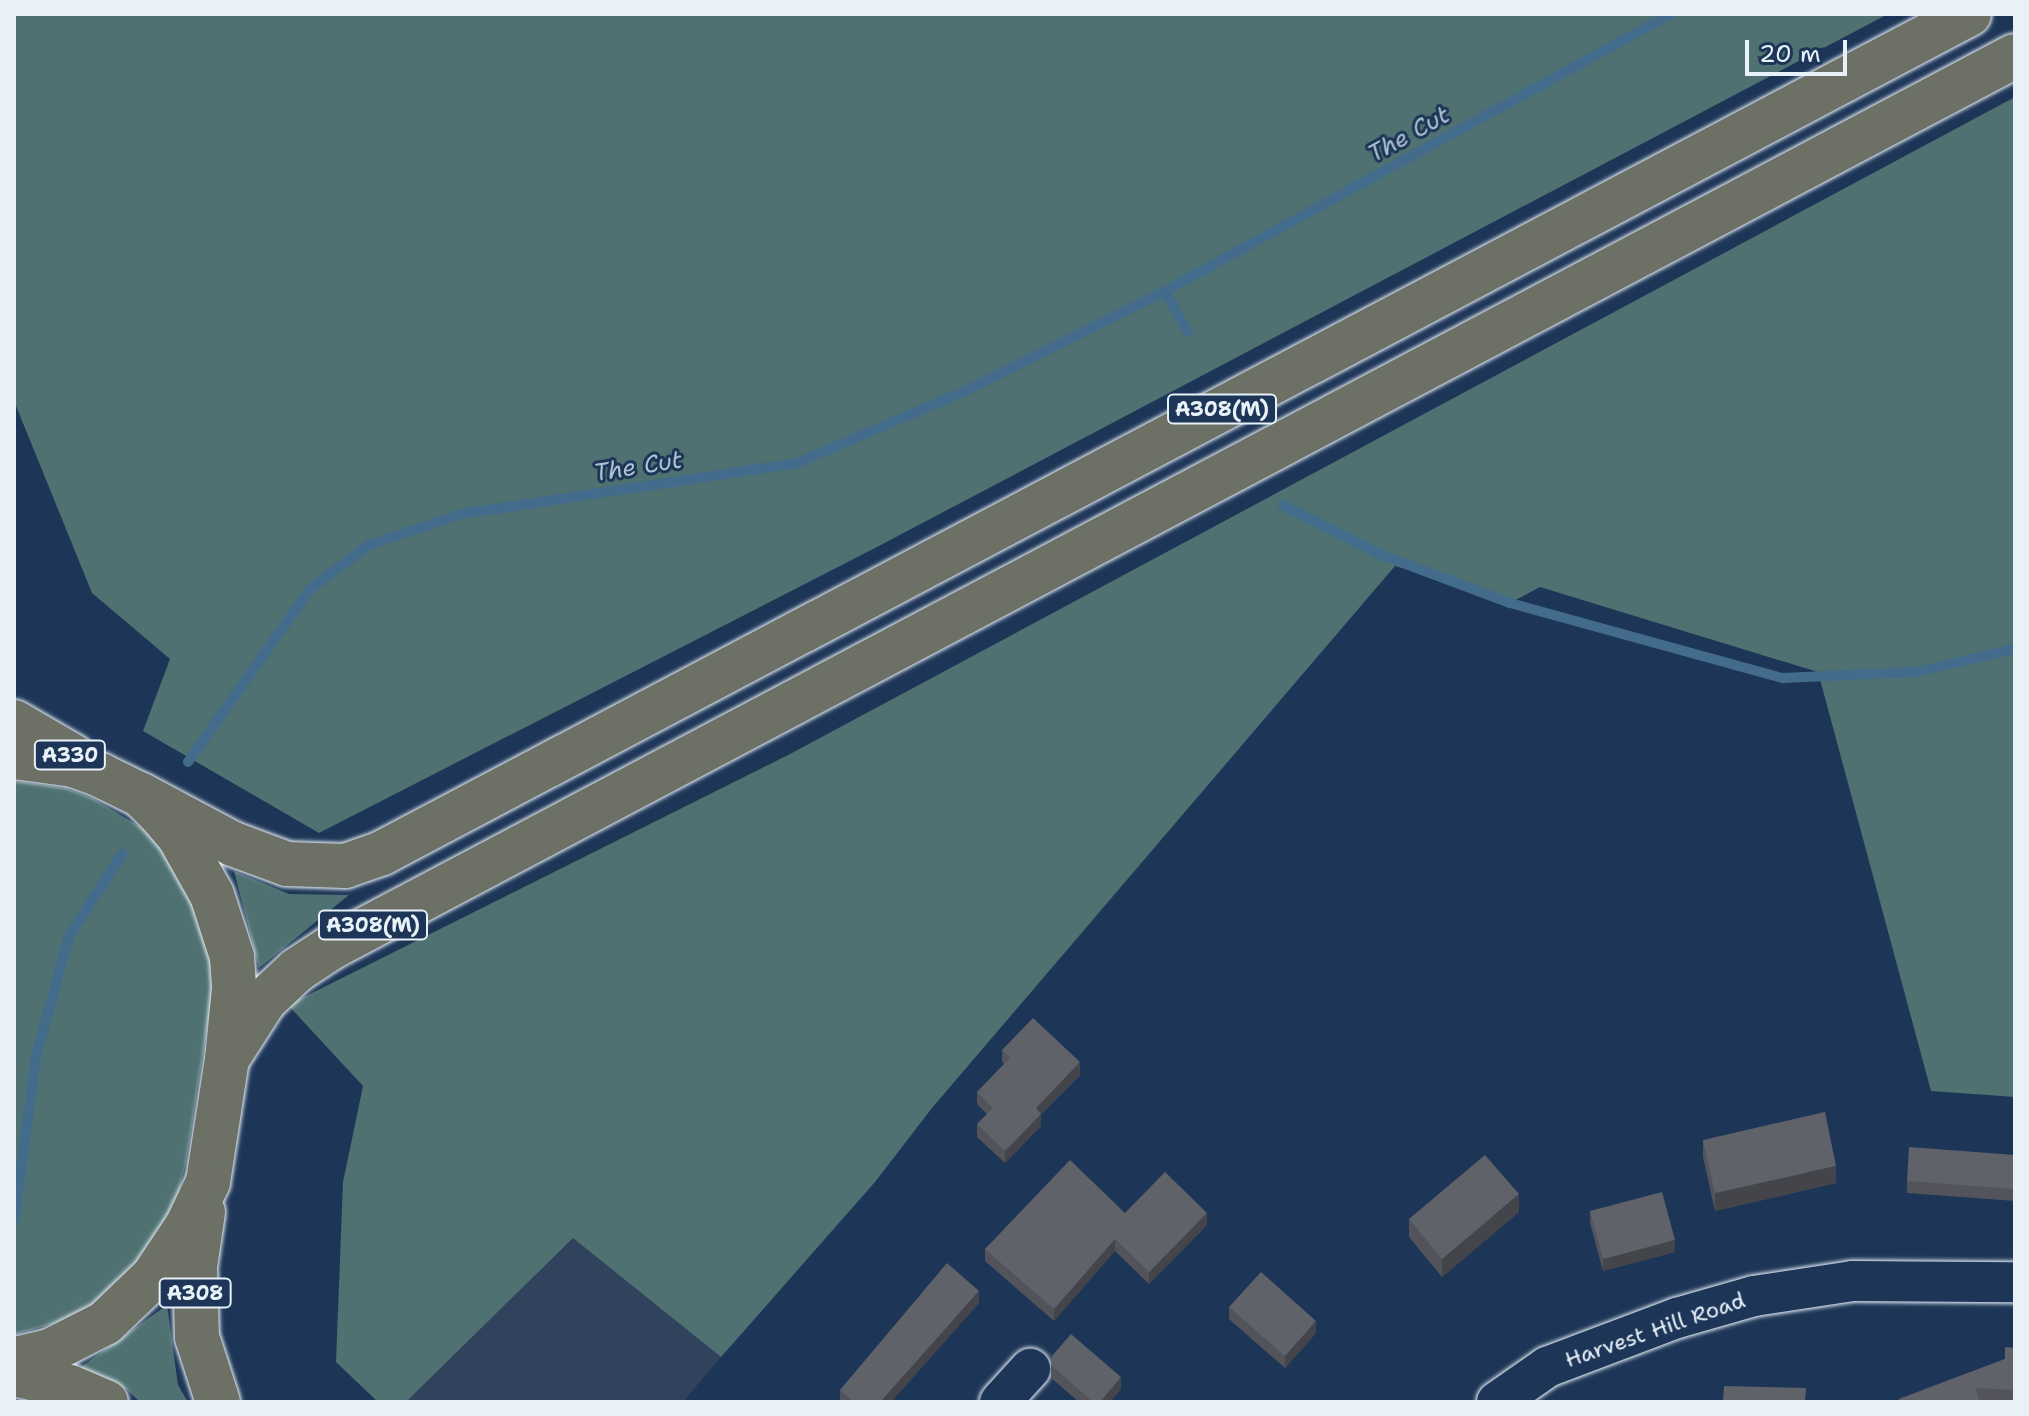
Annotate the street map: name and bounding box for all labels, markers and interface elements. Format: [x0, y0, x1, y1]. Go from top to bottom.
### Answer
scale bar [1749, 24, 1851, 74]
text: 20 m [1759, 38, 1821, 70]
water label: The Cut [1363, 101, 1455, 169]
road number: A308(M) [1166, 393, 1278, 425]
water label: The Cut [592, 446, 684, 488]
road number: A330 [32, 739, 108, 771]
road number: A308(M) [317, 909, 429, 941]
road number: A308 [157, 1277, 233, 1309]
street label: Harvest Hill Road [1562, 1287, 1748, 1373]

